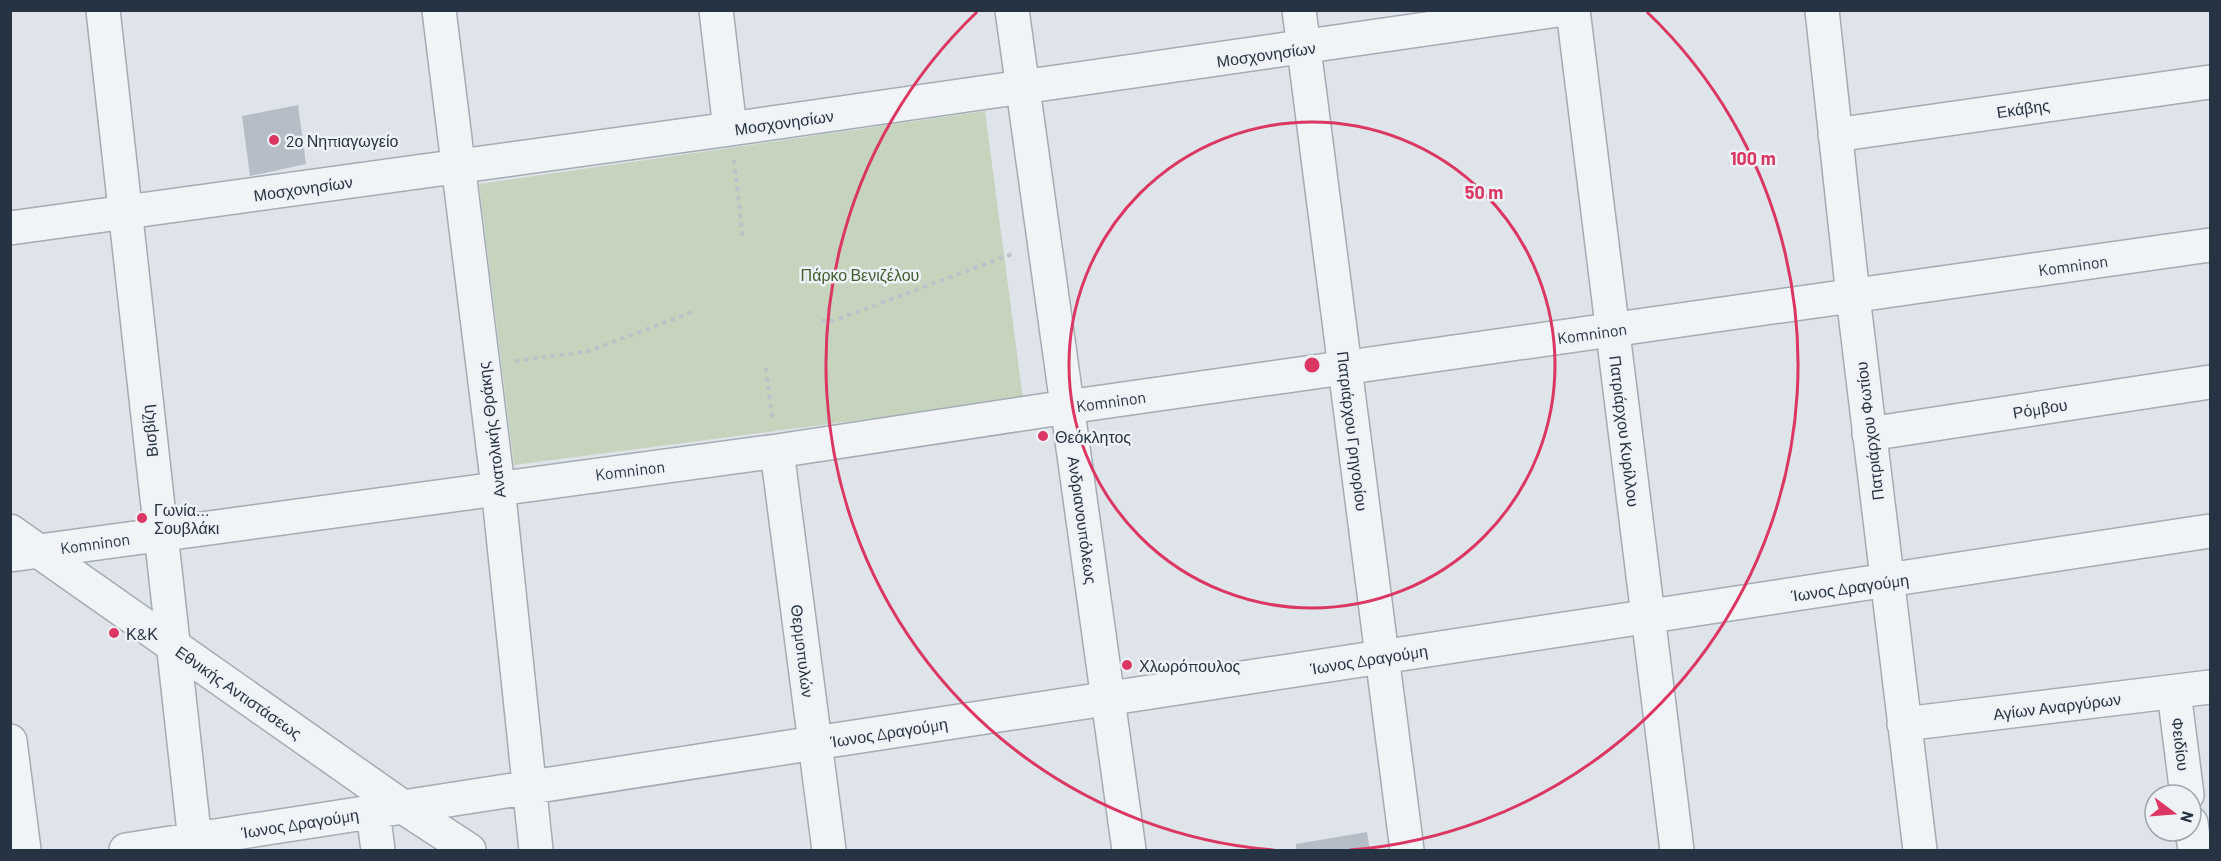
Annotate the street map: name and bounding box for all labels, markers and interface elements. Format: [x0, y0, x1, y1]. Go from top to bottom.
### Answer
street label: Μοσχονησίων [1215, 38, 1317, 70]
street label: Εκάβης [1995, 95, 2051, 121]
street label: Μοσχονησίων [733, 106, 835, 138]
place label: 2ο Νηπιαγωγείο [286, 131, 398, 150]
marker: 2ο Νηπιαγωγείο [267, 133, 281, 147]
text: 100 m [1730, 147, 1776, 169]
street label: Μοσχονησίων [252, 172, 354, 204]
text: 50 m [1465, 181, 1503, 203]
street label: Komninon [2037, 251, 2109, 279]
park label: Πάρκο Βενιζέλου [801, 265, 919, 285]
street label: Komninon [1556, 319, 1628, 347]
street label: Πατριάρχου Γρηγορίου [1334, 350, 1372, 512]
street label: Πατριάρχου Κυρίλλου [1606, 354, 1644, 508]
centre of rings [1302, 355, 1322, 375]
street label: Ανατολικής Θράκης [473, 361, 509, 499]
street label: Πατριάρχου Φωτίου [1851, 361, 1887, 501]
street label: Komninon [1075, 387, 1147, 415]
street label: Ρόμβου [2011, 394, 2069, 422]
street label: Βισβίζη [137, 404, 162, 458]
place label: Θεόκλητος [1055, 427, 1131, 446]
marker: Θεόκλητος [1036, 429, 1050, 443]
street label: Ανδριανουπόλεως [1065, 455, 1101, 586]
street label: Komninon [594, 456, 666, 484]
place label: Γωνία... Σουβλάκι [154, 500, 220, 537]
marker: Γωνία... Σουβλάκι [135, 511, 149, 525]
street label: Komninon [59, 529, 131, 557]
street label: Ίωνος Δραγούμη [1789, 569, 1910, 605]
street label: Θερμοπυλών [788, 603, 818, 699]
place label: Κ&Κ [126, 624, 158, 643]
marker: Κ&Κ [107, 626, 121, 640]
street label: Ίωνος Δραγούμη [1308, 640, 1429, 678]
street label: Εθνικής Αντιστάσεως [172, 641, 306, 743]
place label: Χλωρόπουλος [1139, 656, 1241, 675]
marker: Χλωρόπουλος [1120, 658, 1134, 672]
street label: Αγίων Αναργύρων [1992, 689, 2122, 723]
street label: Ίωνος Δραγούμη [828, 713, 949, 751]
street label: Φειδίου [2168, 716, 2194, 772]
north arrow [2143, 783, 2203, 843]
street label: Ίωνος Δραγούμη [239, 804, 360, 842]
text: N [2177, 810, 2198, 825]

